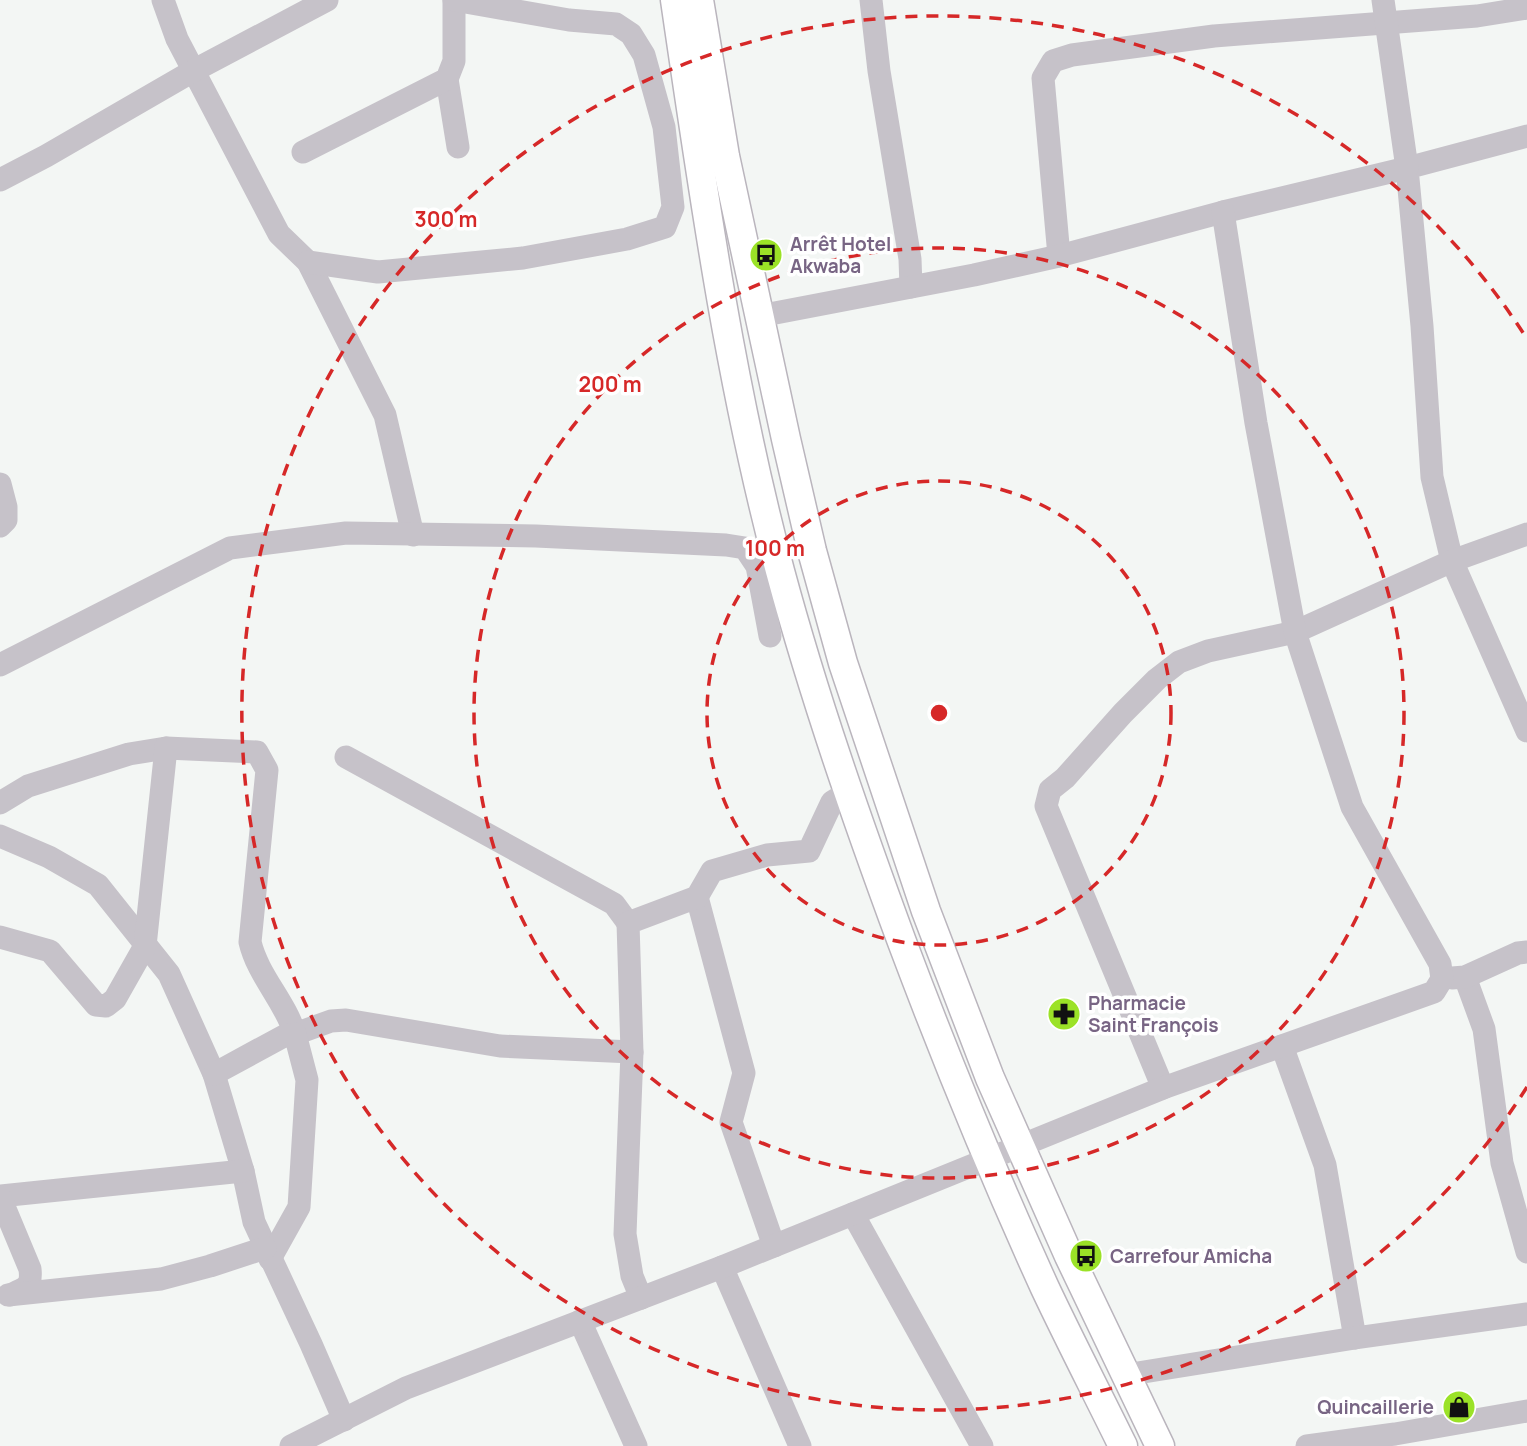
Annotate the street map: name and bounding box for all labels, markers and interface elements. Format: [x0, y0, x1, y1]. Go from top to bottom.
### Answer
text: 300 m [415, 205, 477, 233]
place label: Arrêt Hotel Akwaba [790, 231, 891, 279]
bus stop icon: Arrêt Hotel Akwaba [747, 236, 785, 274]
text: 200 m [578, 370, 642, 398]
text: 100 m [745, 534, 805, 562]
centre of rings [927, 701, 951, 725]
place label: Pharmacie Saint François [1088, 990, 1219, 1038]
pharmacy icon: Pharmacie Saint François [1045, 995, 1083, 1033]
bus stop icon: Carrefour Amicha [1067, 1237, 1105, 1275]
place label: Carrefour Amicha [1110, 1243, 1272, 1269]
shop icon: Quincaillerie [1440, 1388, 1478, 1426]
place label: Quincaillerie [1317, 1394, 1434, 1420]

